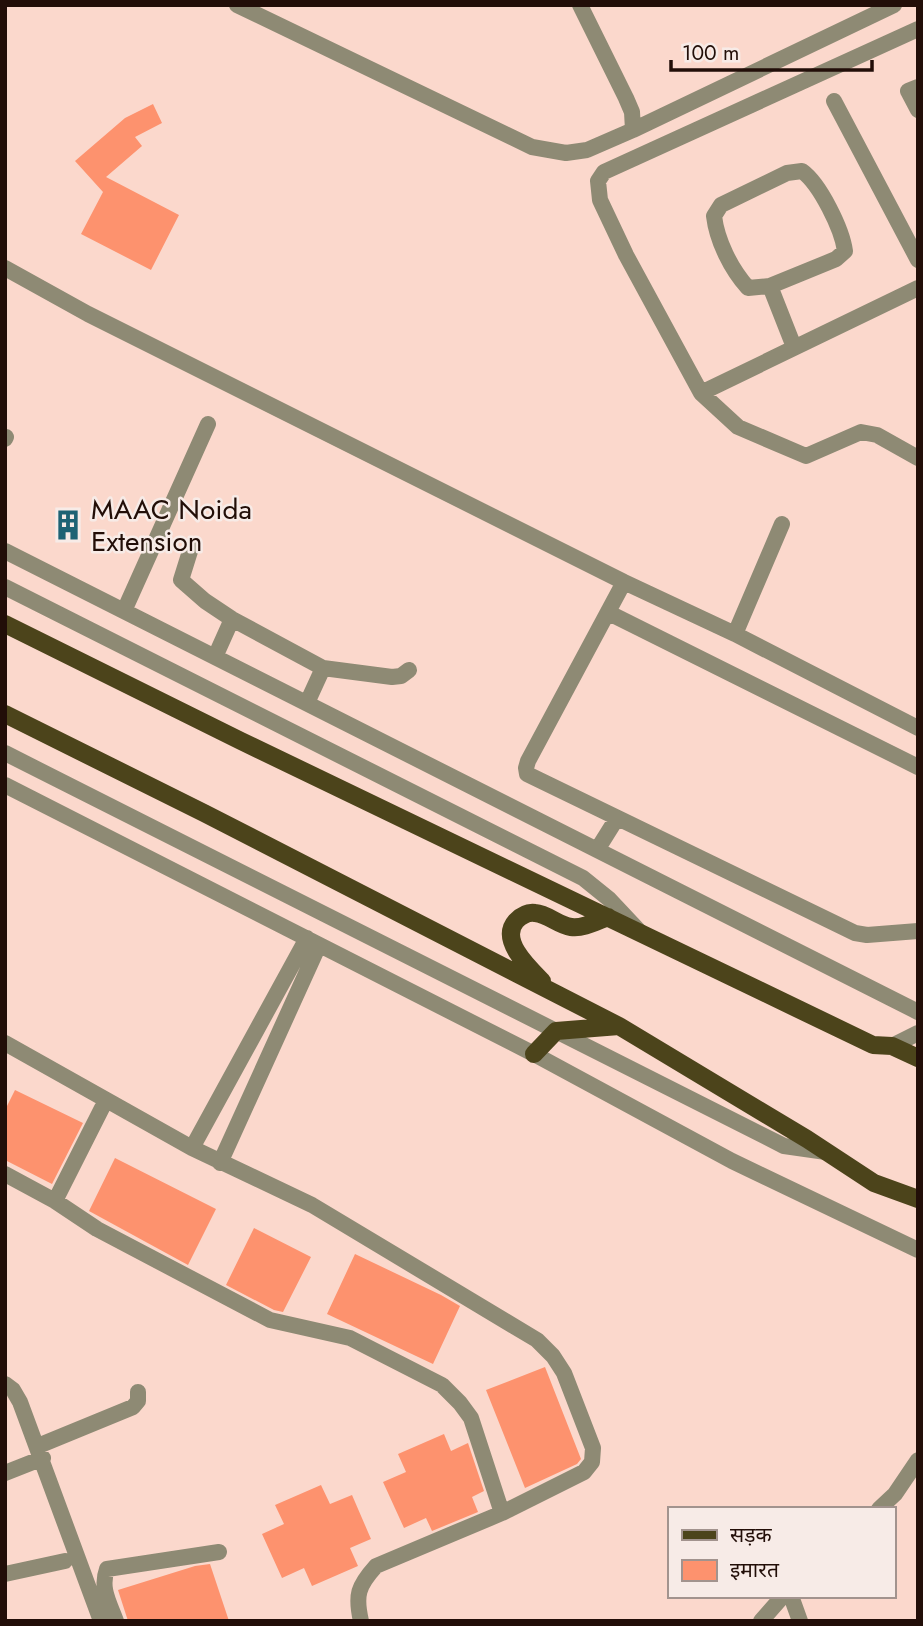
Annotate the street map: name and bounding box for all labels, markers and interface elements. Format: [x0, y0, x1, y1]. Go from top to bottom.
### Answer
scale bar [671, 28, 872, 72]
text: 100 m [682, 38, 739, 68]
place label: MAAC Noida Extension [91, 489, 252, 562]
building icon: MAAC Noida Extension [51, 508, 85, 542]
legend [668, 1507, 895, 1598]
text: सड़क [730, 1520, 772, 1550]
text: इमारत [730, 1555, 780, 1585]

